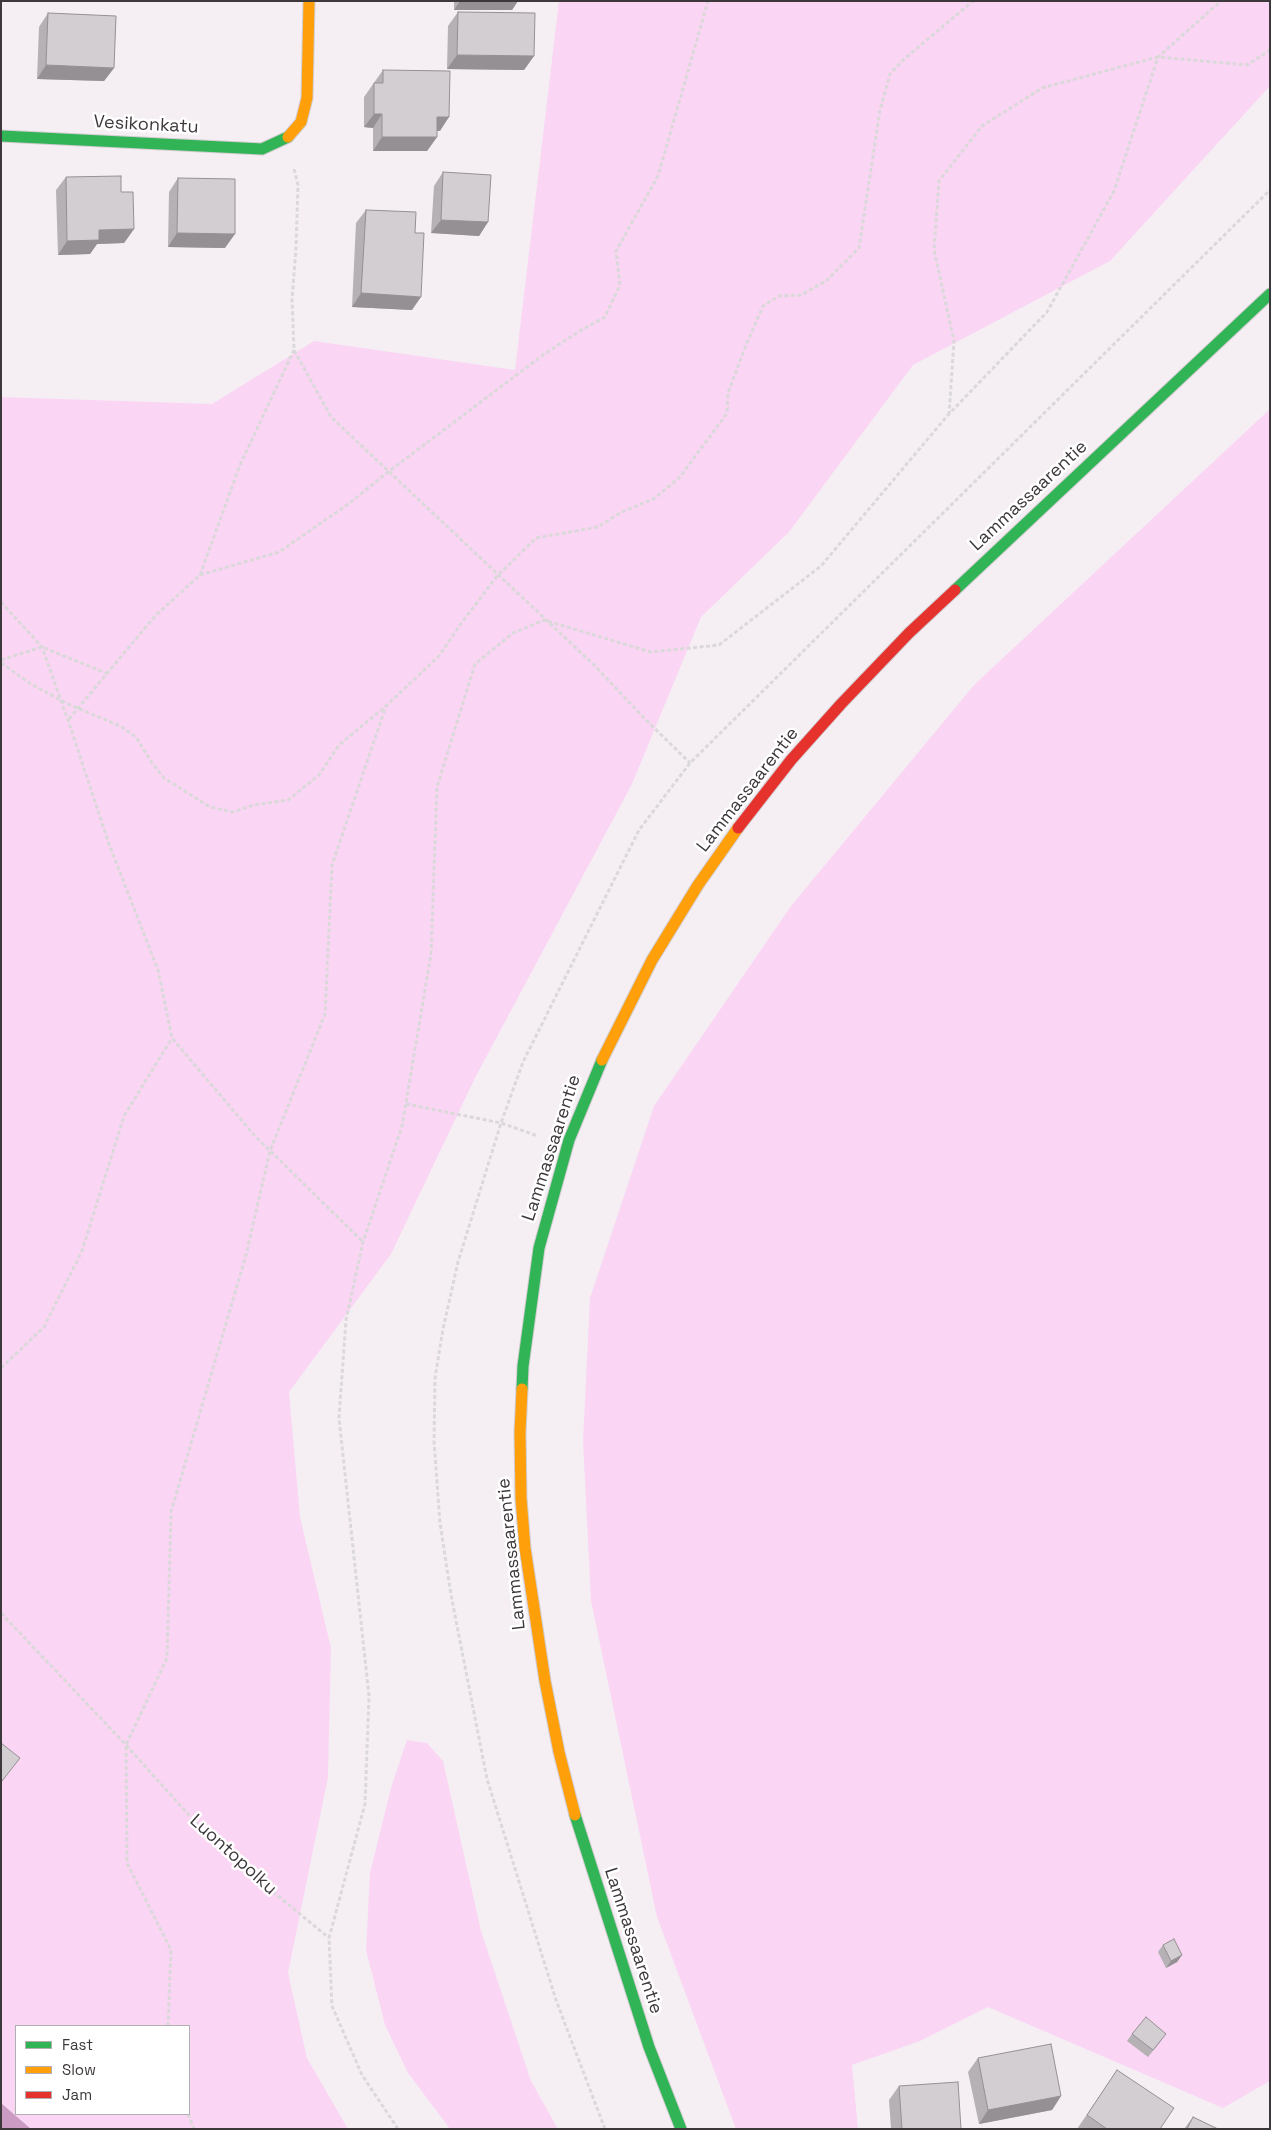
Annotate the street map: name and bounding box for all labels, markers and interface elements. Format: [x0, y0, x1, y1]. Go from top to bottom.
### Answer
street label: Vesikonkatu [93, 111, 199, 139]
street label: Lammassaarentie [966, 436, 1092, 556]
street label: Lammassaarentie [693, 723, 803, 857]
street label: Lammassaarentie [518, 1072, 586, 1224]
street label: Lammassaarentie [493, 1477, 531, 1631]
street label: Luontopolku [185, 1810, 281, 1900]
street label: Lammassaarentie [599, 1865, 667, 2017]
legend [15, 2025, 190, 2115]
text: Fast [62, 2035, 93, 2054]
text: Slow [62, 2060, 96, 2079]
text: Jam [62, 2085, 92, 2104]

